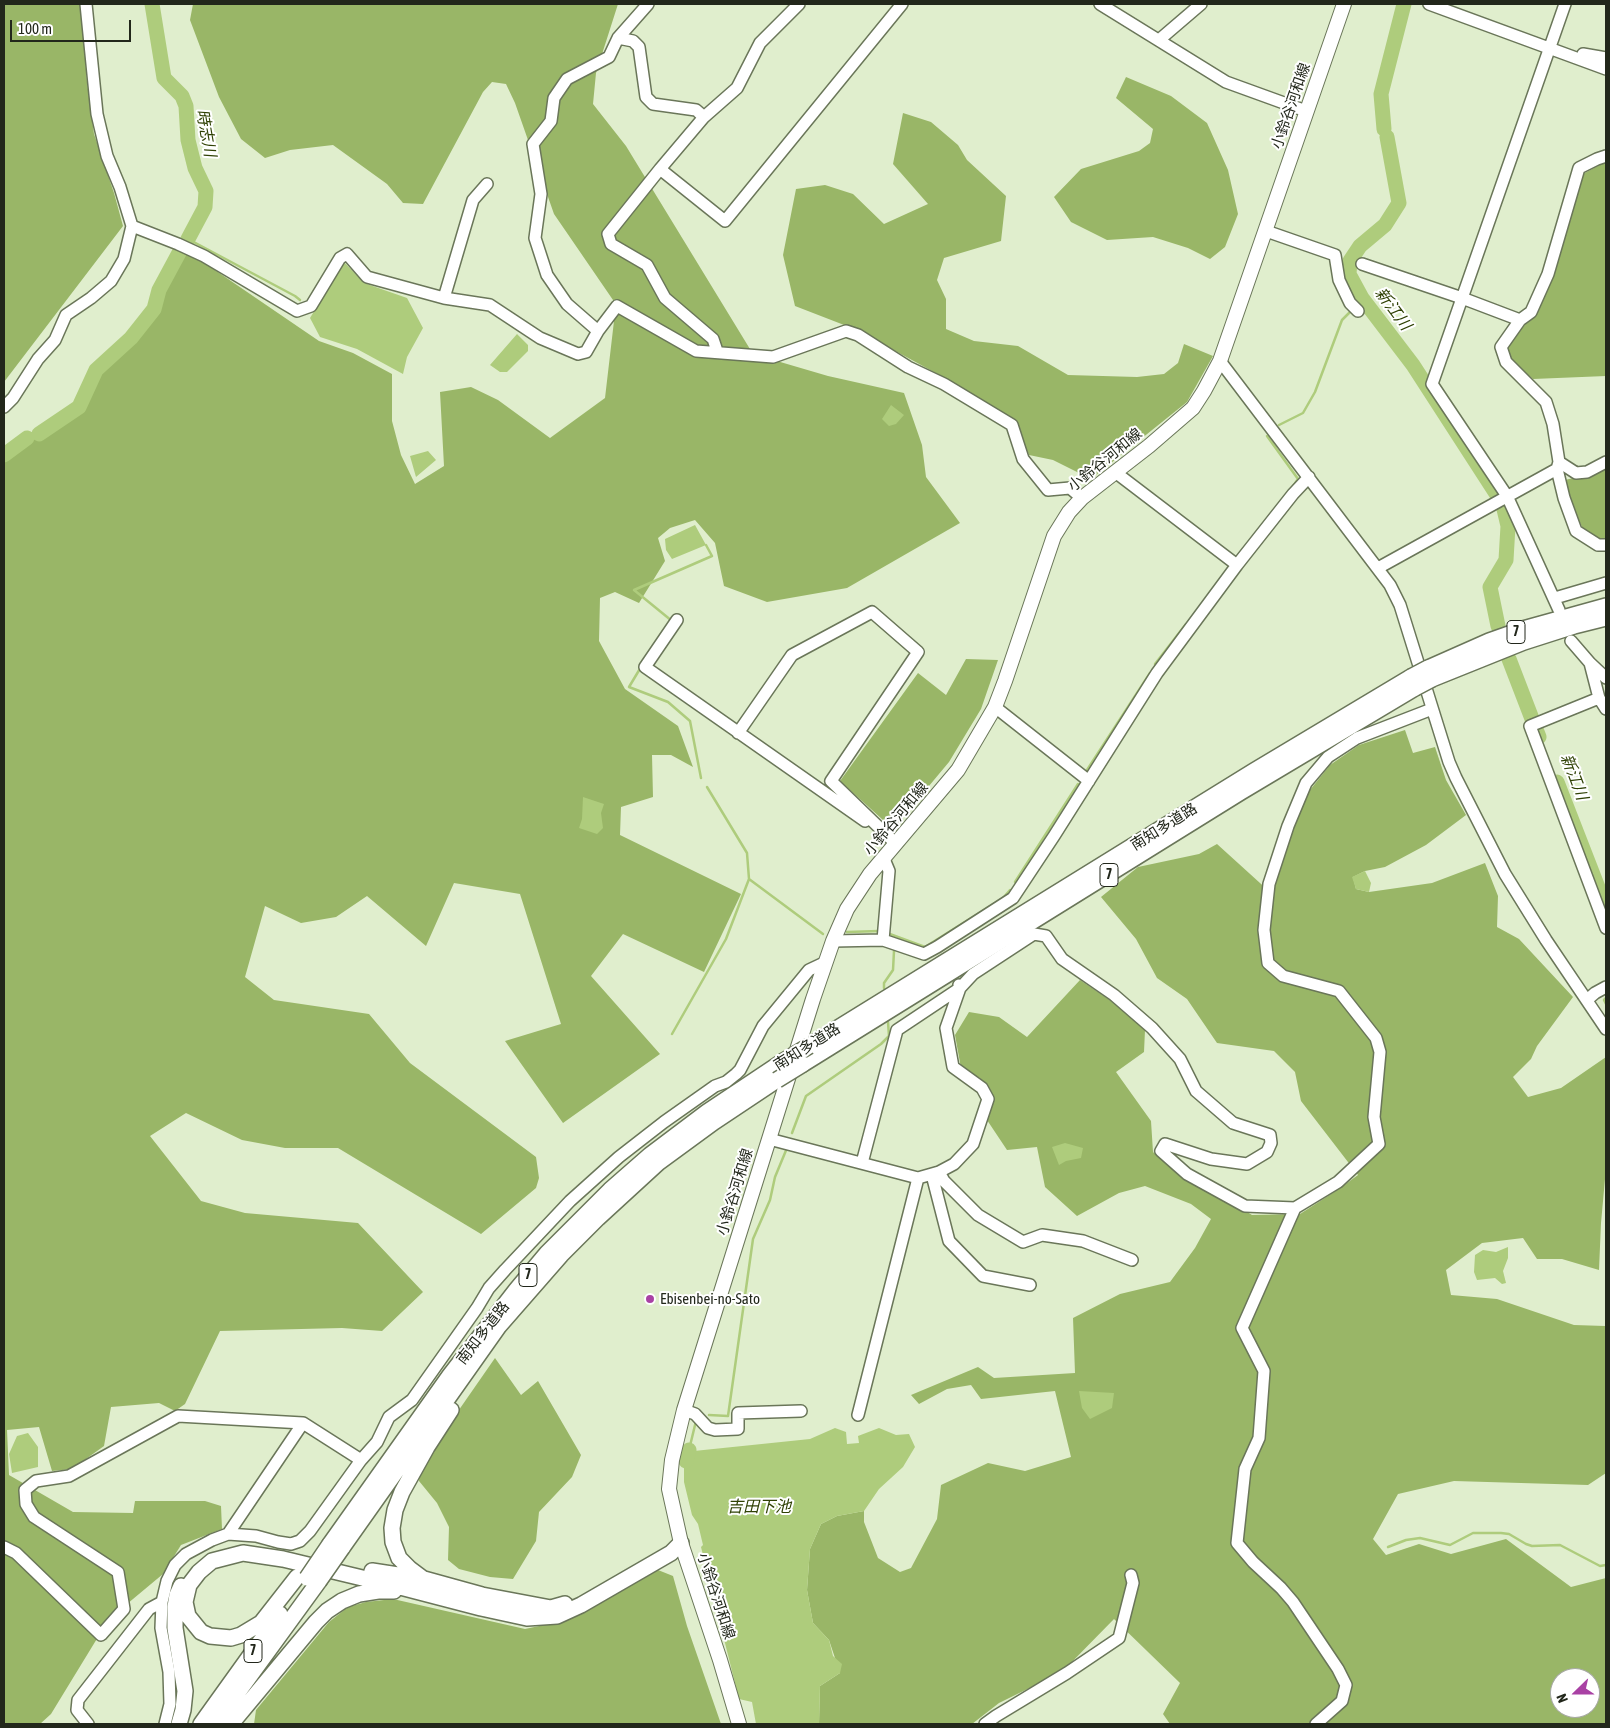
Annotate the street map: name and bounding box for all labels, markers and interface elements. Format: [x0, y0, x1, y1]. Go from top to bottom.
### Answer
scale bar [12, 10, 134, 42]
text: 100 m [18, 20, 52, 37]
street label: 小鈴谷河和線 [1268, 61, 1314, 151]
water label: 時志川 [192, 108, 220, 158]
water label: 新江川 [1371, 284, 1415, 334]
street label: 小鈴谷河和線 [1064, 425, 1146, 495]
road number: 7 [1507, 620, 1525, 644]
water label: 新江川 [1556, 751, 1592, 803]
street label: 小鈴谷河和線 [860, 779, 932, 859]
street label: 南知多道路 [1127, 799, 1201, 855]
road number: 7 [1100, 864, 1118, 886]
street label: 南知多道路 [770, 1019, 844, 1075]
street label: 小鈴谷河和線 [713, 1146, 757, 1238]
road number: 7 [519, 1264, 537, 1286]
place label: Ebisenbei-no-Sato [660, 1290, 760, 1308]
marker: Ebisenbei-no-Sato [644, 1293, 656, 1305]
street label: 南知多道路 [453, 1298, 513, 1368]
water label: 吉田下池 [727, 1497, 791, 1517]
street label: 小鈴谷河和線 [694, 1550, 738, 1642]
road number: 7 [244, 1640, 262, 1662]
north arrow [1550, 1668, 1600, 1718]
text: N [1553, 1691, 1571, 1705]

